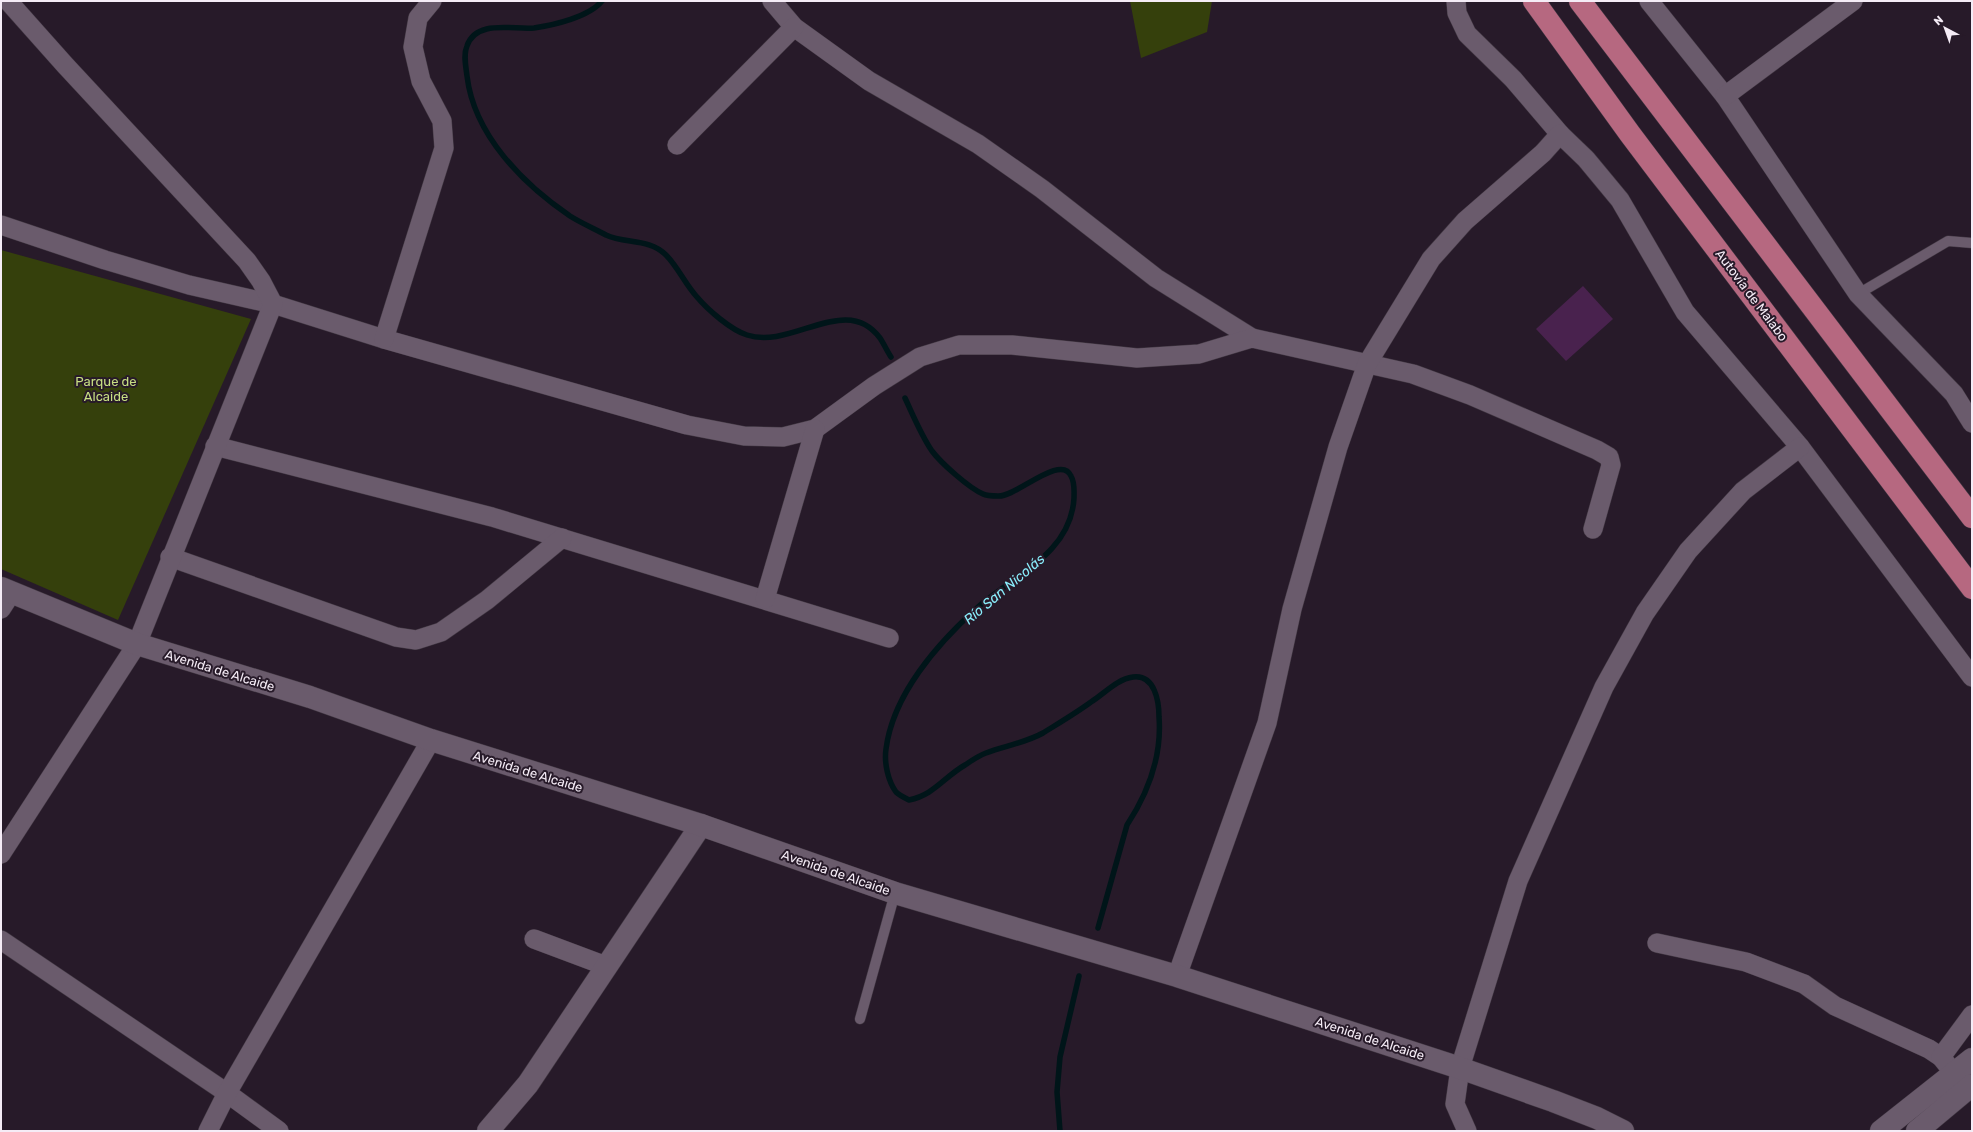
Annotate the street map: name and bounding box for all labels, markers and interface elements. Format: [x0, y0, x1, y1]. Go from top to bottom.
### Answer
north arrow [1925, 8, 1965, 48]
text: N [1932, 13, 1946, 28]
street label: Autovía de Malabo [1712, 247, 1791, 344]
park label: Parque de Alcaide [75, 374, 137, 404]
water label: Río San Nicolás [960, 551, 1048, 628]
street label: Avenida de Alcaide [163, 647, 277, 694]
street label: Avenida de Alcaide [471, 748, 585, 795]
street label: Avenida de Alcaide [780, 847, 892, 898]
street label: Avenida de Alcaide [1313, 1014, 1426, 1063]

